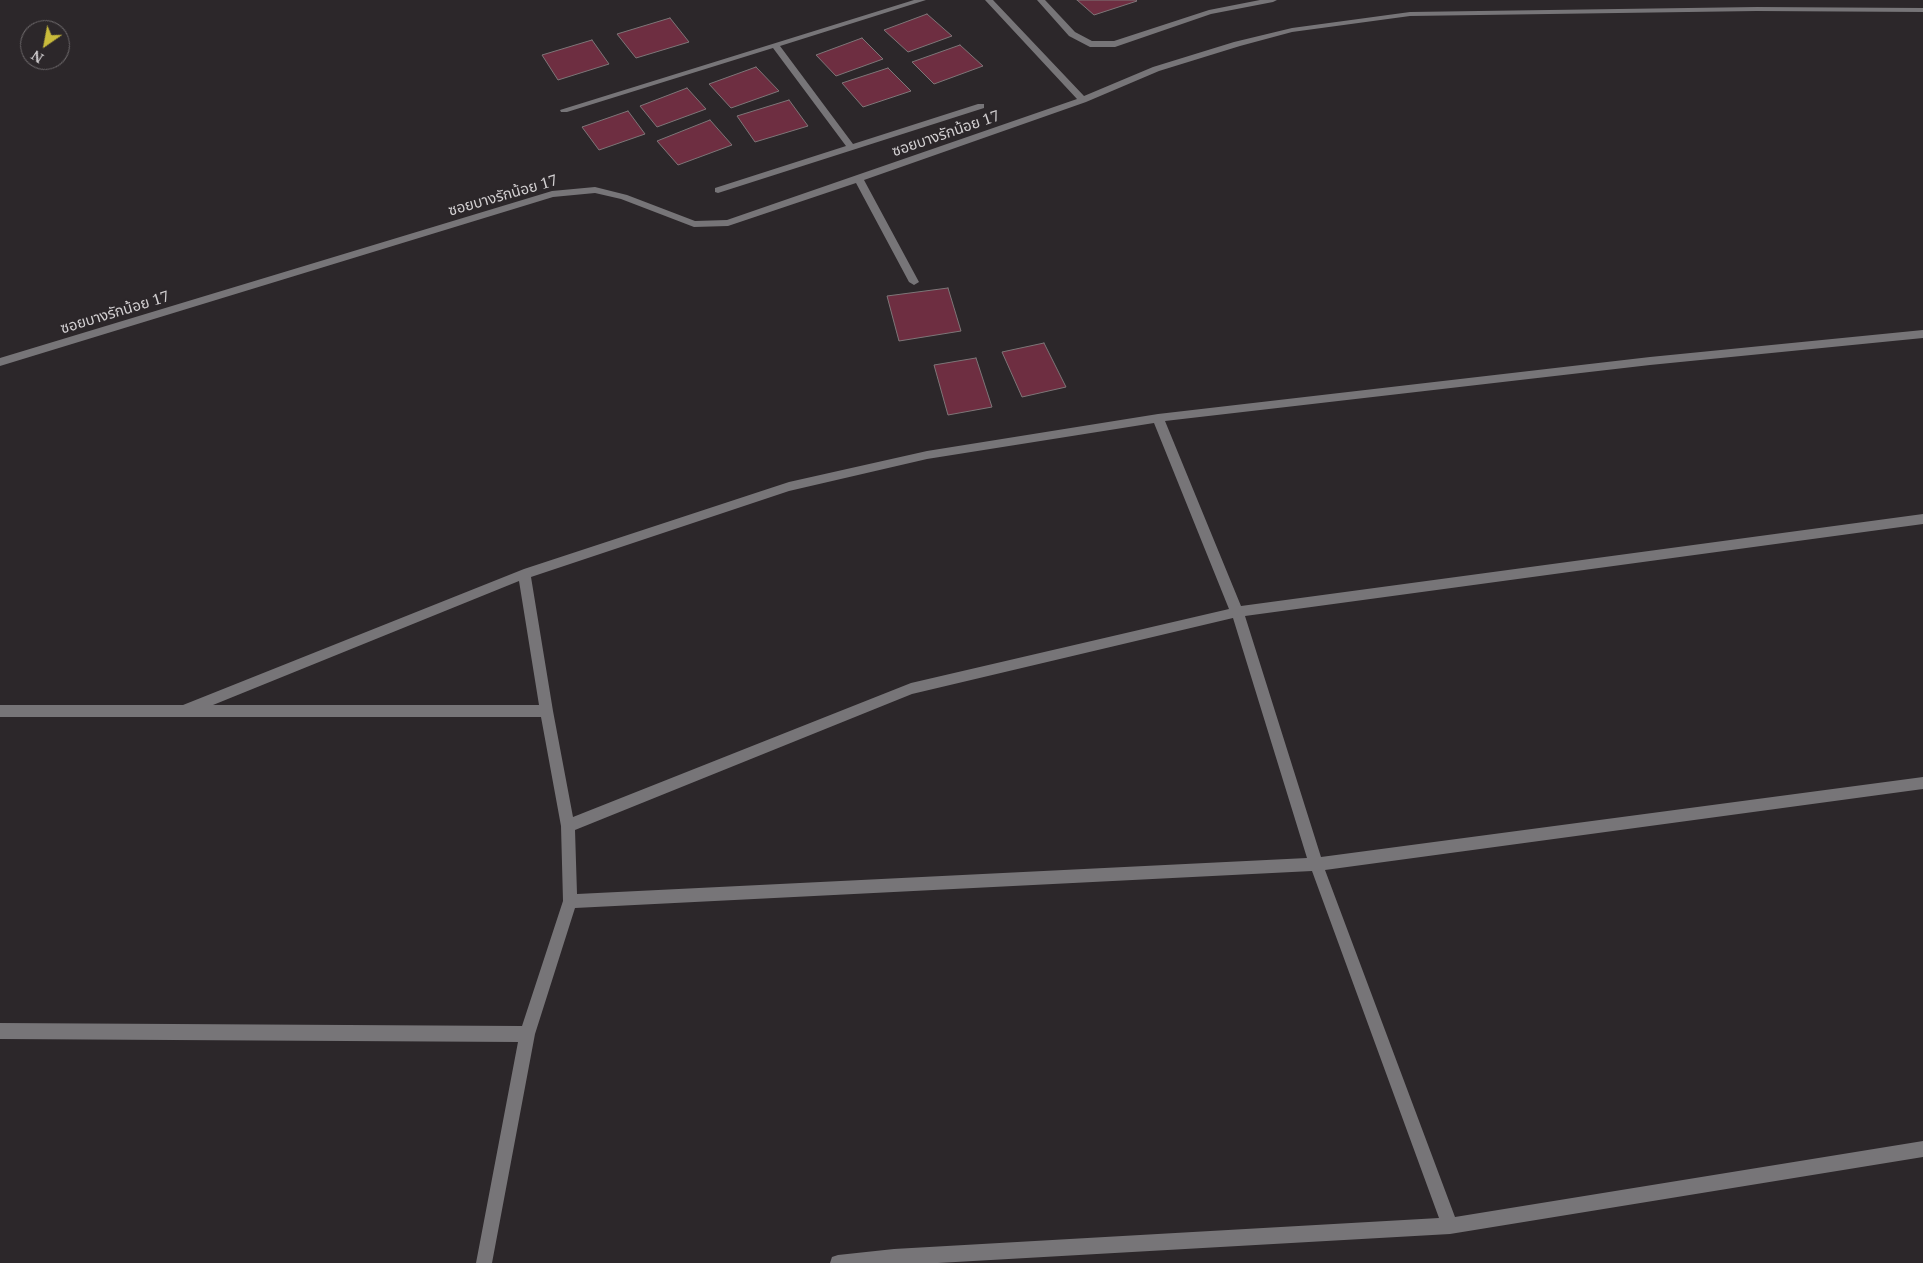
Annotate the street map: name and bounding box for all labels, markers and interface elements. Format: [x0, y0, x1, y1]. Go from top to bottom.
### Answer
north arrow [20, 20, 70, 70]
text: N [27, 46, 47, 68]
street label: ซอยบางรักน้อย 17 [890, 107, 1002, 161]
street label: ซอยบางรักน้อย 17 [446, 172, 560, 220]
street label: ซอยบางรักน้อย 17 [58, 288, 172, 338]

